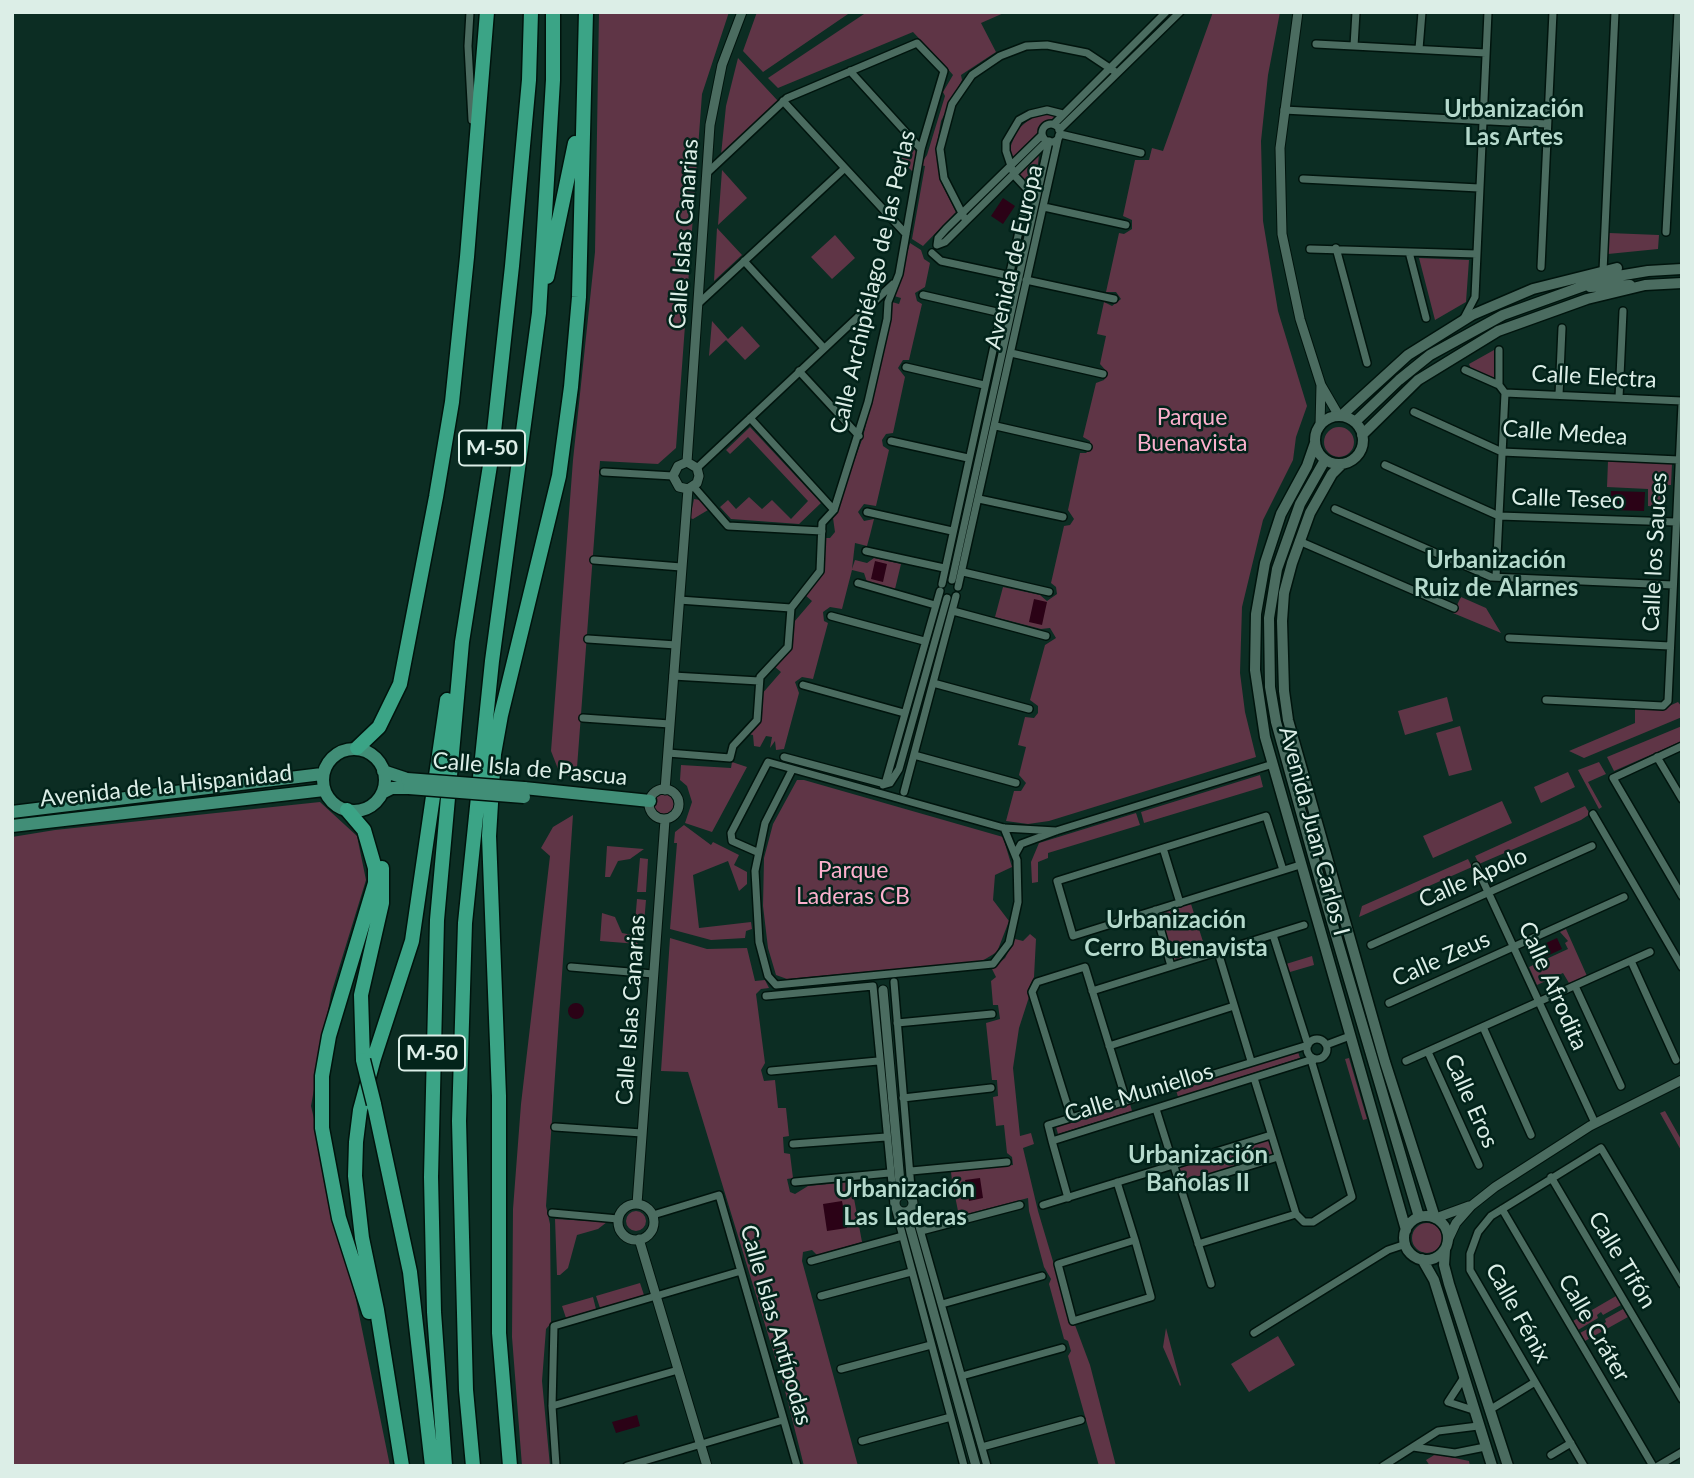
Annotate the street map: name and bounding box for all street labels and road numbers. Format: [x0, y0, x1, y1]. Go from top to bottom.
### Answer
street label: Calle Archipiélago de las Perlas [825, 128, 921, 436]
street label: Calle Islas Canarias [664, 138, 704, 330]
street label: Avenida de Europa [979, 162, 1049, 352]
street label: Calle Electra [1531, 360, 1657, 394]
street label: Calle Medea [1502, 415, 1628, 451]
road number: M-50 [459, 430, 525, 466]
street label: Calle los Sauces [1637, 472, 1673, 632]
street label: Calle Teseo [1511, 483, 1625, 515]
street label: Avenida Juan Carlos I [1273, 724, 1355, 938]
street label: Calle Isla de Pascua [431, 747, 629, 791]
street label: Avenida de la Hispanidad [39, 759, 293, 813]
street label: Calle Apolo [1415, 842, 1531, 914]
street label: Calle Islas Canarias [611, 914, 651, 1106]
street label: Calle Afrodita [1512, 917, 1594, 1055]
street label: Calle Zeus [1388, 925, 1494, 993]
road number: M-50 [399, 1036, 465, 1070]
street label: Calle Eros [1438, 1050, 1504, 1152]
street label: Calle Muniellos [1061, 1057, 1217, 1129]
street label: Calle Tifón [1582, 1206, 1662, 1314]
street label: Calle Islas Antípodas [734, 1222, 818, 1428]
street label: Calle Fénix [1479, 1258, 1557, 1368]
street label: Calle Cráter [1552, 1270, 1636, 1386]

